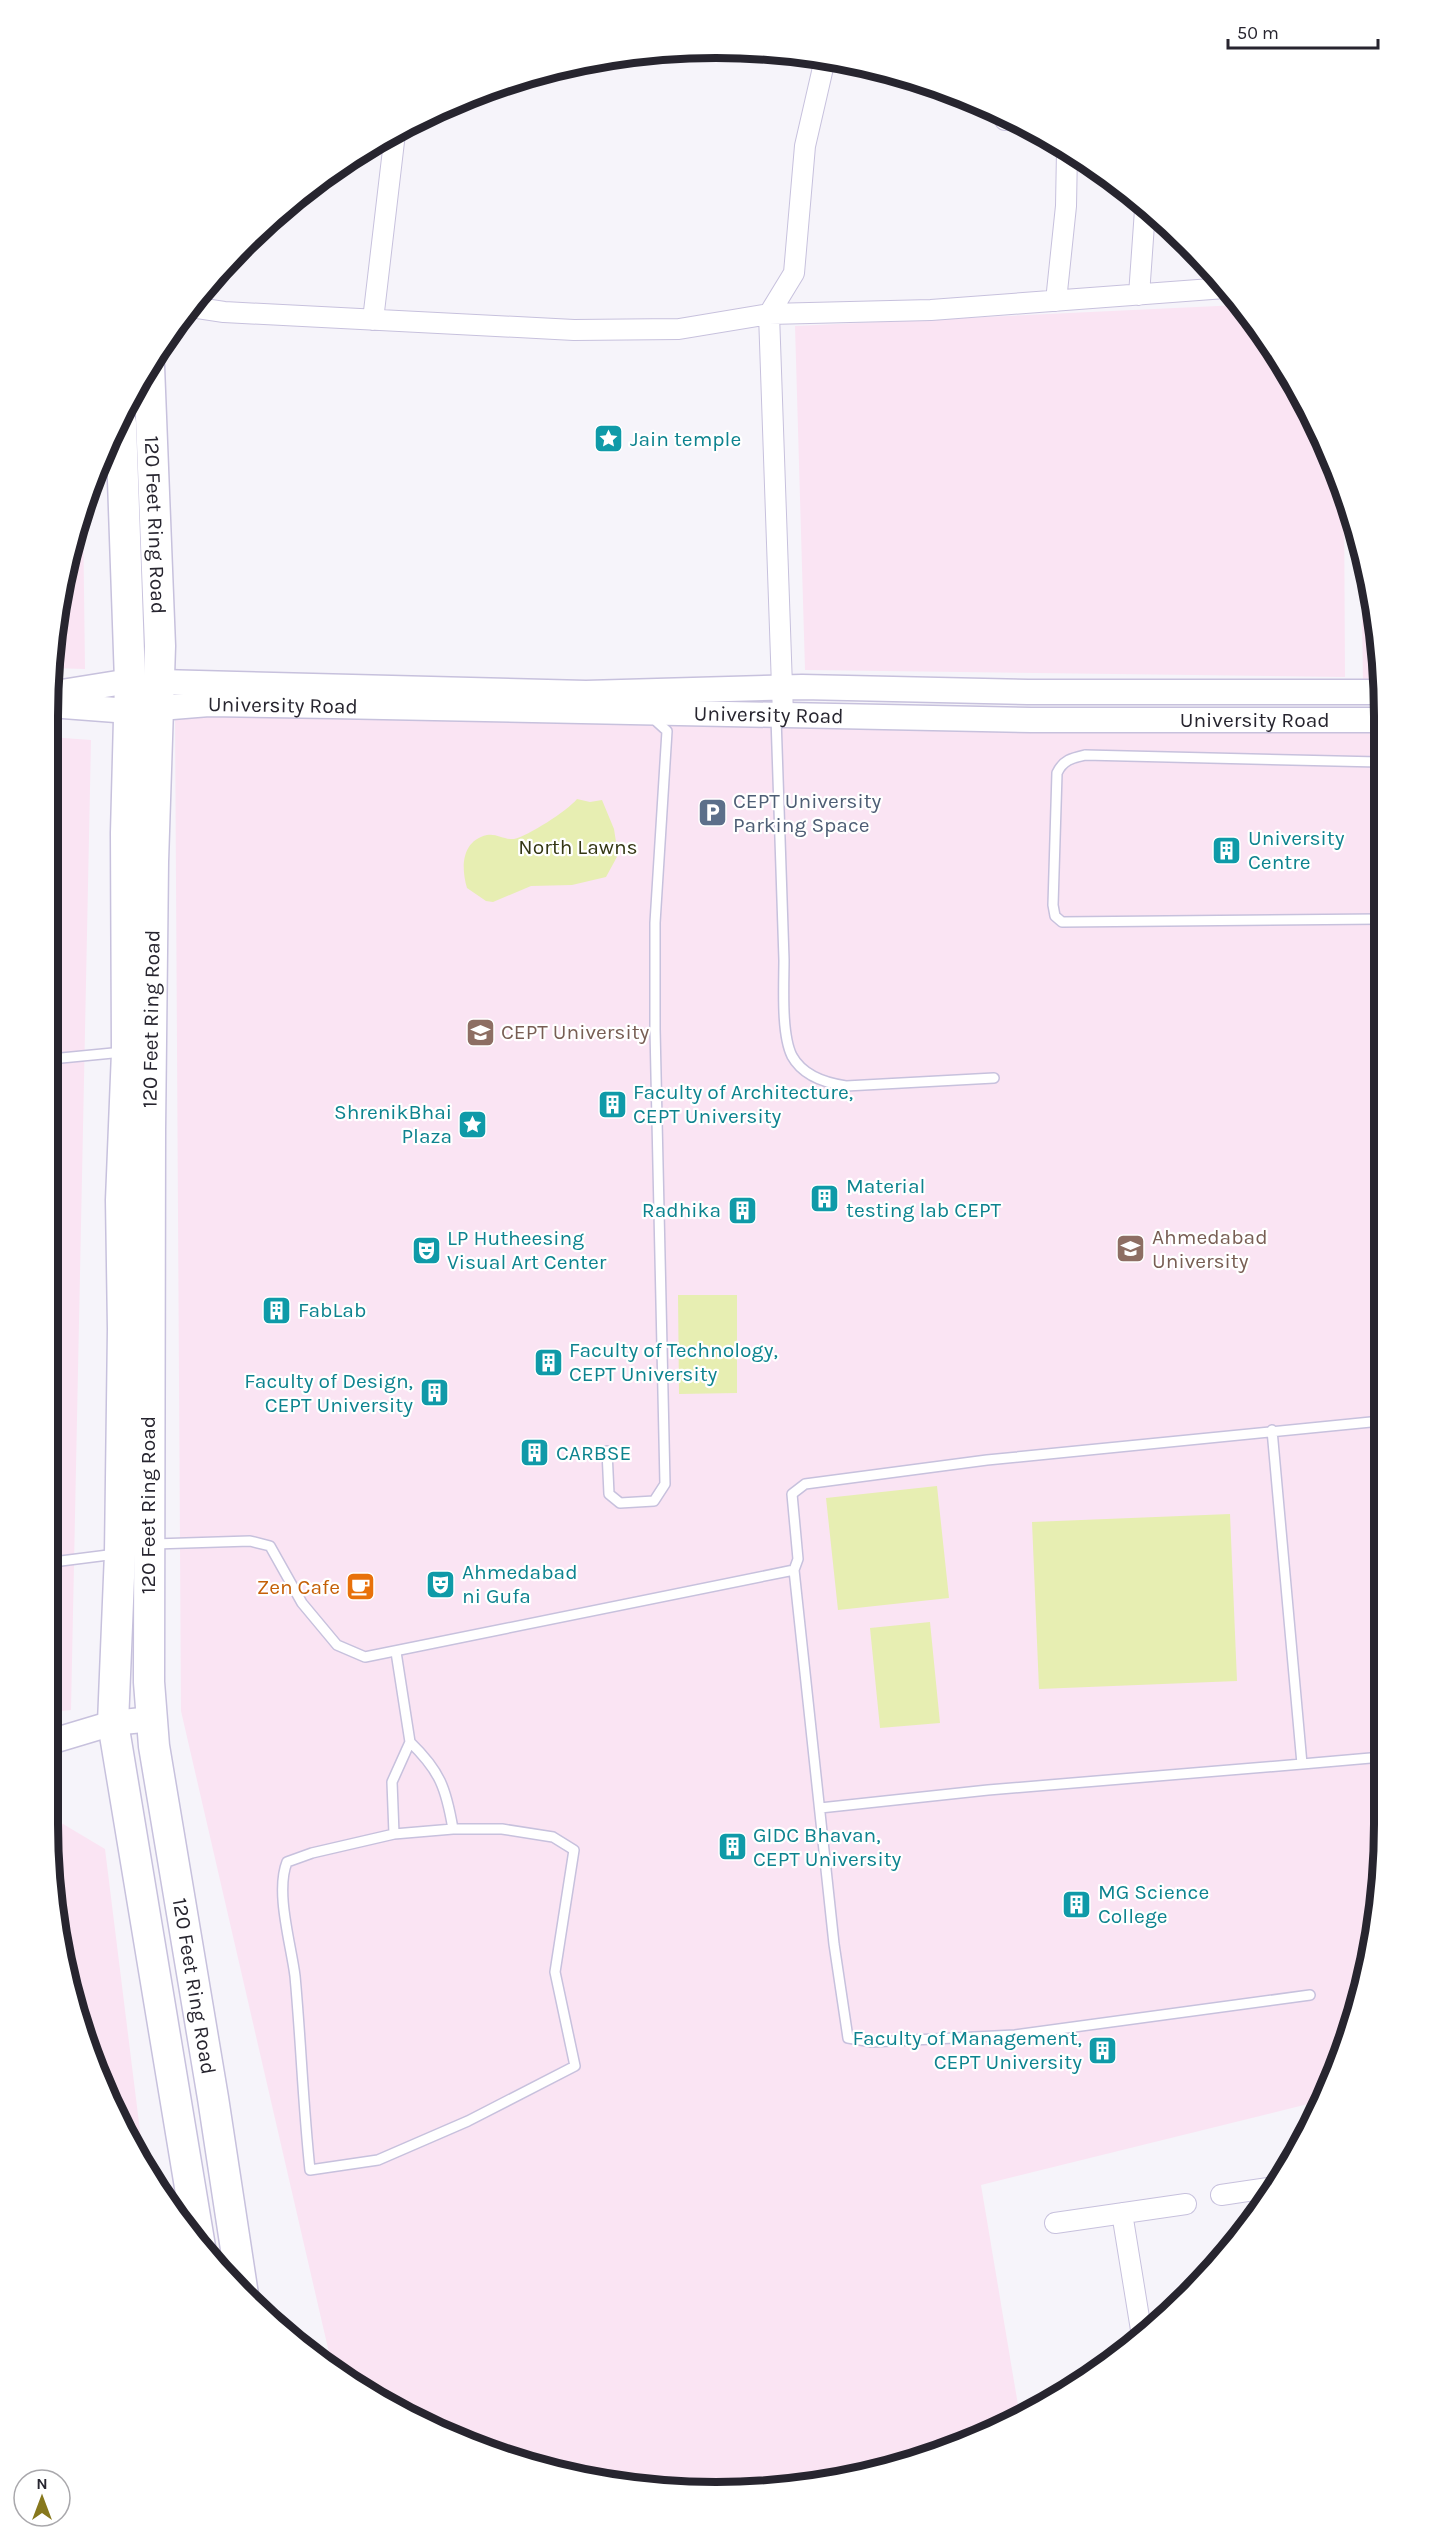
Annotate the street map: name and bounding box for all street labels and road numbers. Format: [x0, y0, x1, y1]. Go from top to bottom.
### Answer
street label: 120 Feet Ring Road [140, 435, 171, 615]
street label: University Road [208, 692, 358, 718]
street label: University Road [694, 701, 844, 728]
street label: University Road [1180, 708, 1330, 732]
street label: 120 Feet Ring Road [137, 930, 165, 1108]
street label: 120 Feet Ring Road [136, 1416, 160, 1594]
street label: 120 Feet Ring Road [168, 1896, 221, 2076]

